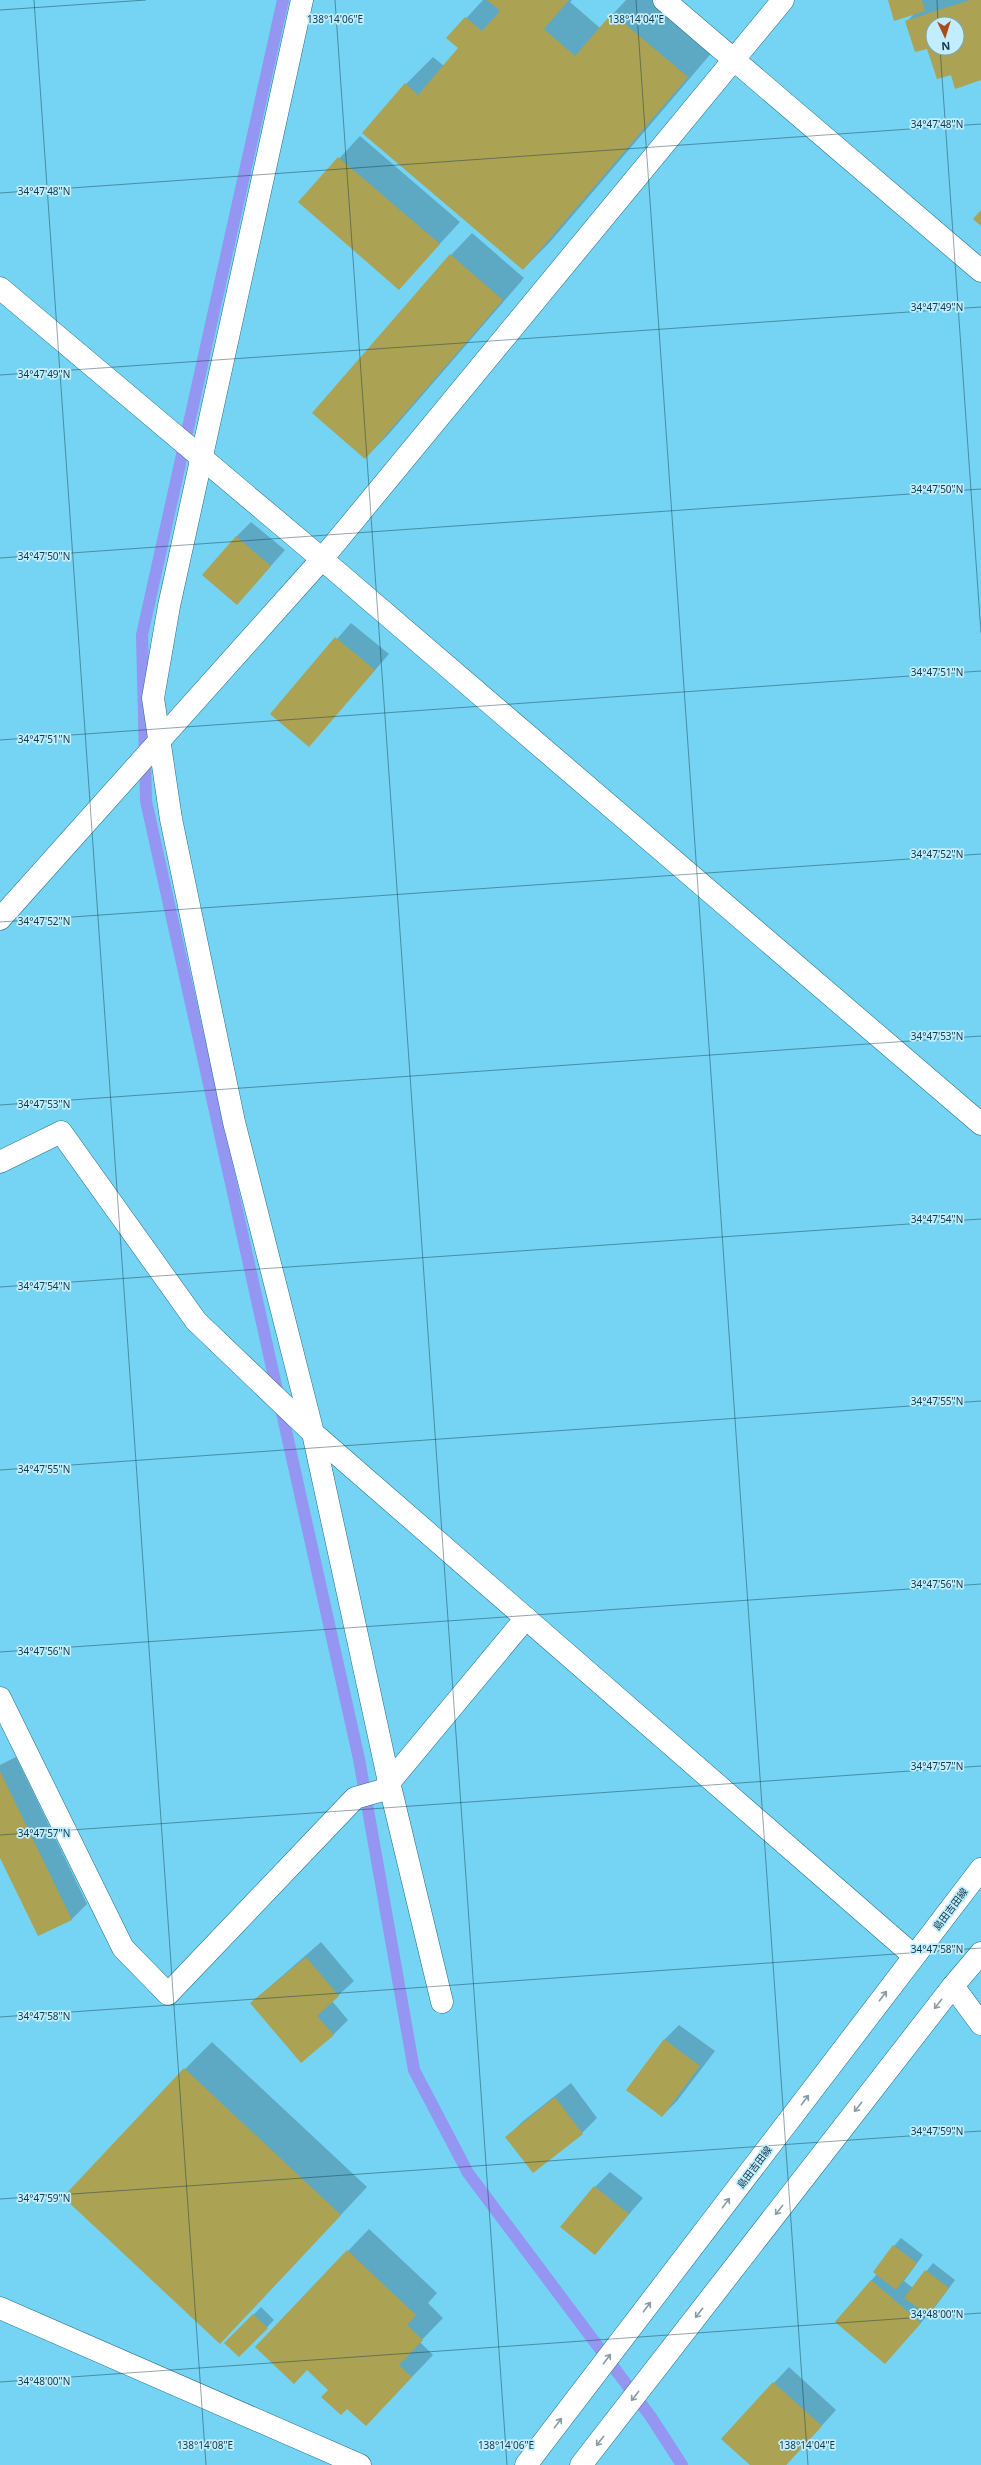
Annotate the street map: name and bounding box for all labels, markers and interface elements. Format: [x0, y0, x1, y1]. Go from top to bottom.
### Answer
text: 138°14'06"E [307, 12, 363, 26]
text: 138°14'04"E [608, 12, 664, 26]
north arrow [925, 16, 965, 56]
text: N [941, 39, 951, 54]
text: 34°47'48"N [911, 117, 963, 131]
text: 34°47'48"N [18, 184, 70, 198]
text: 34°47'49"N [911, 300, 963, 314]
text: 34°47'49"N [18, 367, 70, 381]
text: 34°47'50"N [911, 482, 963, 496]
text: 34°47'50"N [18, 549, 70, 563]
text: 34°47'51"N [911, 665, 963, 679]
text: 34°47'51"N [18, 732, 70, 746]
text: 34°47'52"N [911, 847, 963, 861]
text: 34°47'52"N [18, 914, 70, 928]
text: 34°47'53"N [911, 1029, 963, 1043]
text: 34°47'53"N [18, 1097, 70, 1111]
text: 34°47'54"N [911, 1212, 963, 1226]
text: 34°47'54"N [18, 1279, 70, 1293]
text: 34°47'55"N [911, 1394, 963, 1408]
text: 34°47'55"N [18, 1462, 70, 1476]
text: 34°47'56"N [911, 1577, 963, 1591]
text: 34°47'56"N [18, 1644, 70, 1658]
text: 34°47'57"N [911, 1759, 963, 1773]
text: 34°47'57"N [18, 1826, 70, 1840]
street label: 島田吉田線 [929, 1885, 971, 1933]
text: 34°47'58"N [911, 1942, 963, 1956]
one-way arrow [879, 1991, 888, 2002]
one-way arrow [934, 1999, 942, 2010]
text: 34°47'58"N [18, 2009, 70, 2023]
one-way arrow [800, 2094, 809, 2105]
one-way arrow [854, 2102, 863, 2113]
text: 34°47'59"N [911, 2124, 963, 2138]
street label: 島田吉田線 [733, 2143, 775, 2191]
text: 34°47'59"N [18, 2191, 70, 2205]
one-way arrow [722, 2198, 730, 2209]
one-way arrow [775, 2204, 783, 2215]
one-way arrow [643, 2301, 651, 2312]
one-way arrow [695, 2307, 704, 2318]
text: 34°48'00"N [911, 2307, 963, 2321]
one-way arrow [603, 2354, 611, 2365]
text: 34°48'00"N [18, 2374, 70, 2388]
one-way arrow [630, 2390, 639, 2401]
one-way arrow [554, 2417, 563, 2428]
one-way arrow [595, 2436, 604, 2447]
text: 138°14'08"E [177, 2438, 233, 2452]
text: 138°14'06"E [478, 2438, 534, 2452]
text: 138°14'04"E [779, 2438, 835, 2452]

